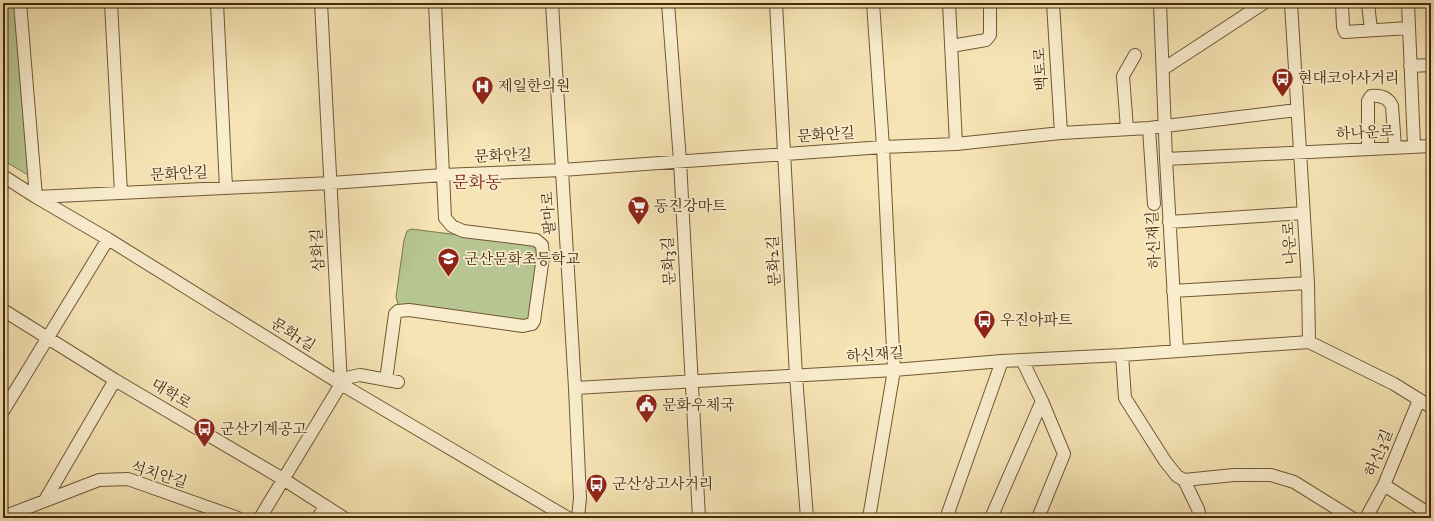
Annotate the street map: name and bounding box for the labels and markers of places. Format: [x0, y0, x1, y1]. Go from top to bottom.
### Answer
bus stop icon: 현대코아사거리 [1270, 65, 1296, 98]
place label: 현대코아사거리 [1298, 69, 1399, 88]
hospital icon: 제일한의원 [470, 73, 496, 106]
place label: 제일한의원 [498, 77, 570, 96]
supermarket icon: 동진강마트 [625, 193, 651, 226]
place label: 동진강마트 [654, 197, 727, 216]
school or university icon: 군산문화초등학교 [435, 246, 461, 279]
place label: 군산문화초등학교 [464, 250, 580, 269]
bus stop icon: 우진아파트 [972, 307, 998, 340]
place label: 우진아파트 [1000, 311, 1073, 330]
public building icon: 문화우체국 [634, 392, 660, 425]
place label: 문화우체국 [662, 396, 735, 415]
bus stop icon: 군산기계공고 [191, 416, 217, 449]
place label: 군산기계공고 [220, 420, 307, 439]
bus stop icon: 군산상고사거리 [583, 471, 609, 504]
place label: 군산상고사거리 [612, 475, 713, 494]

